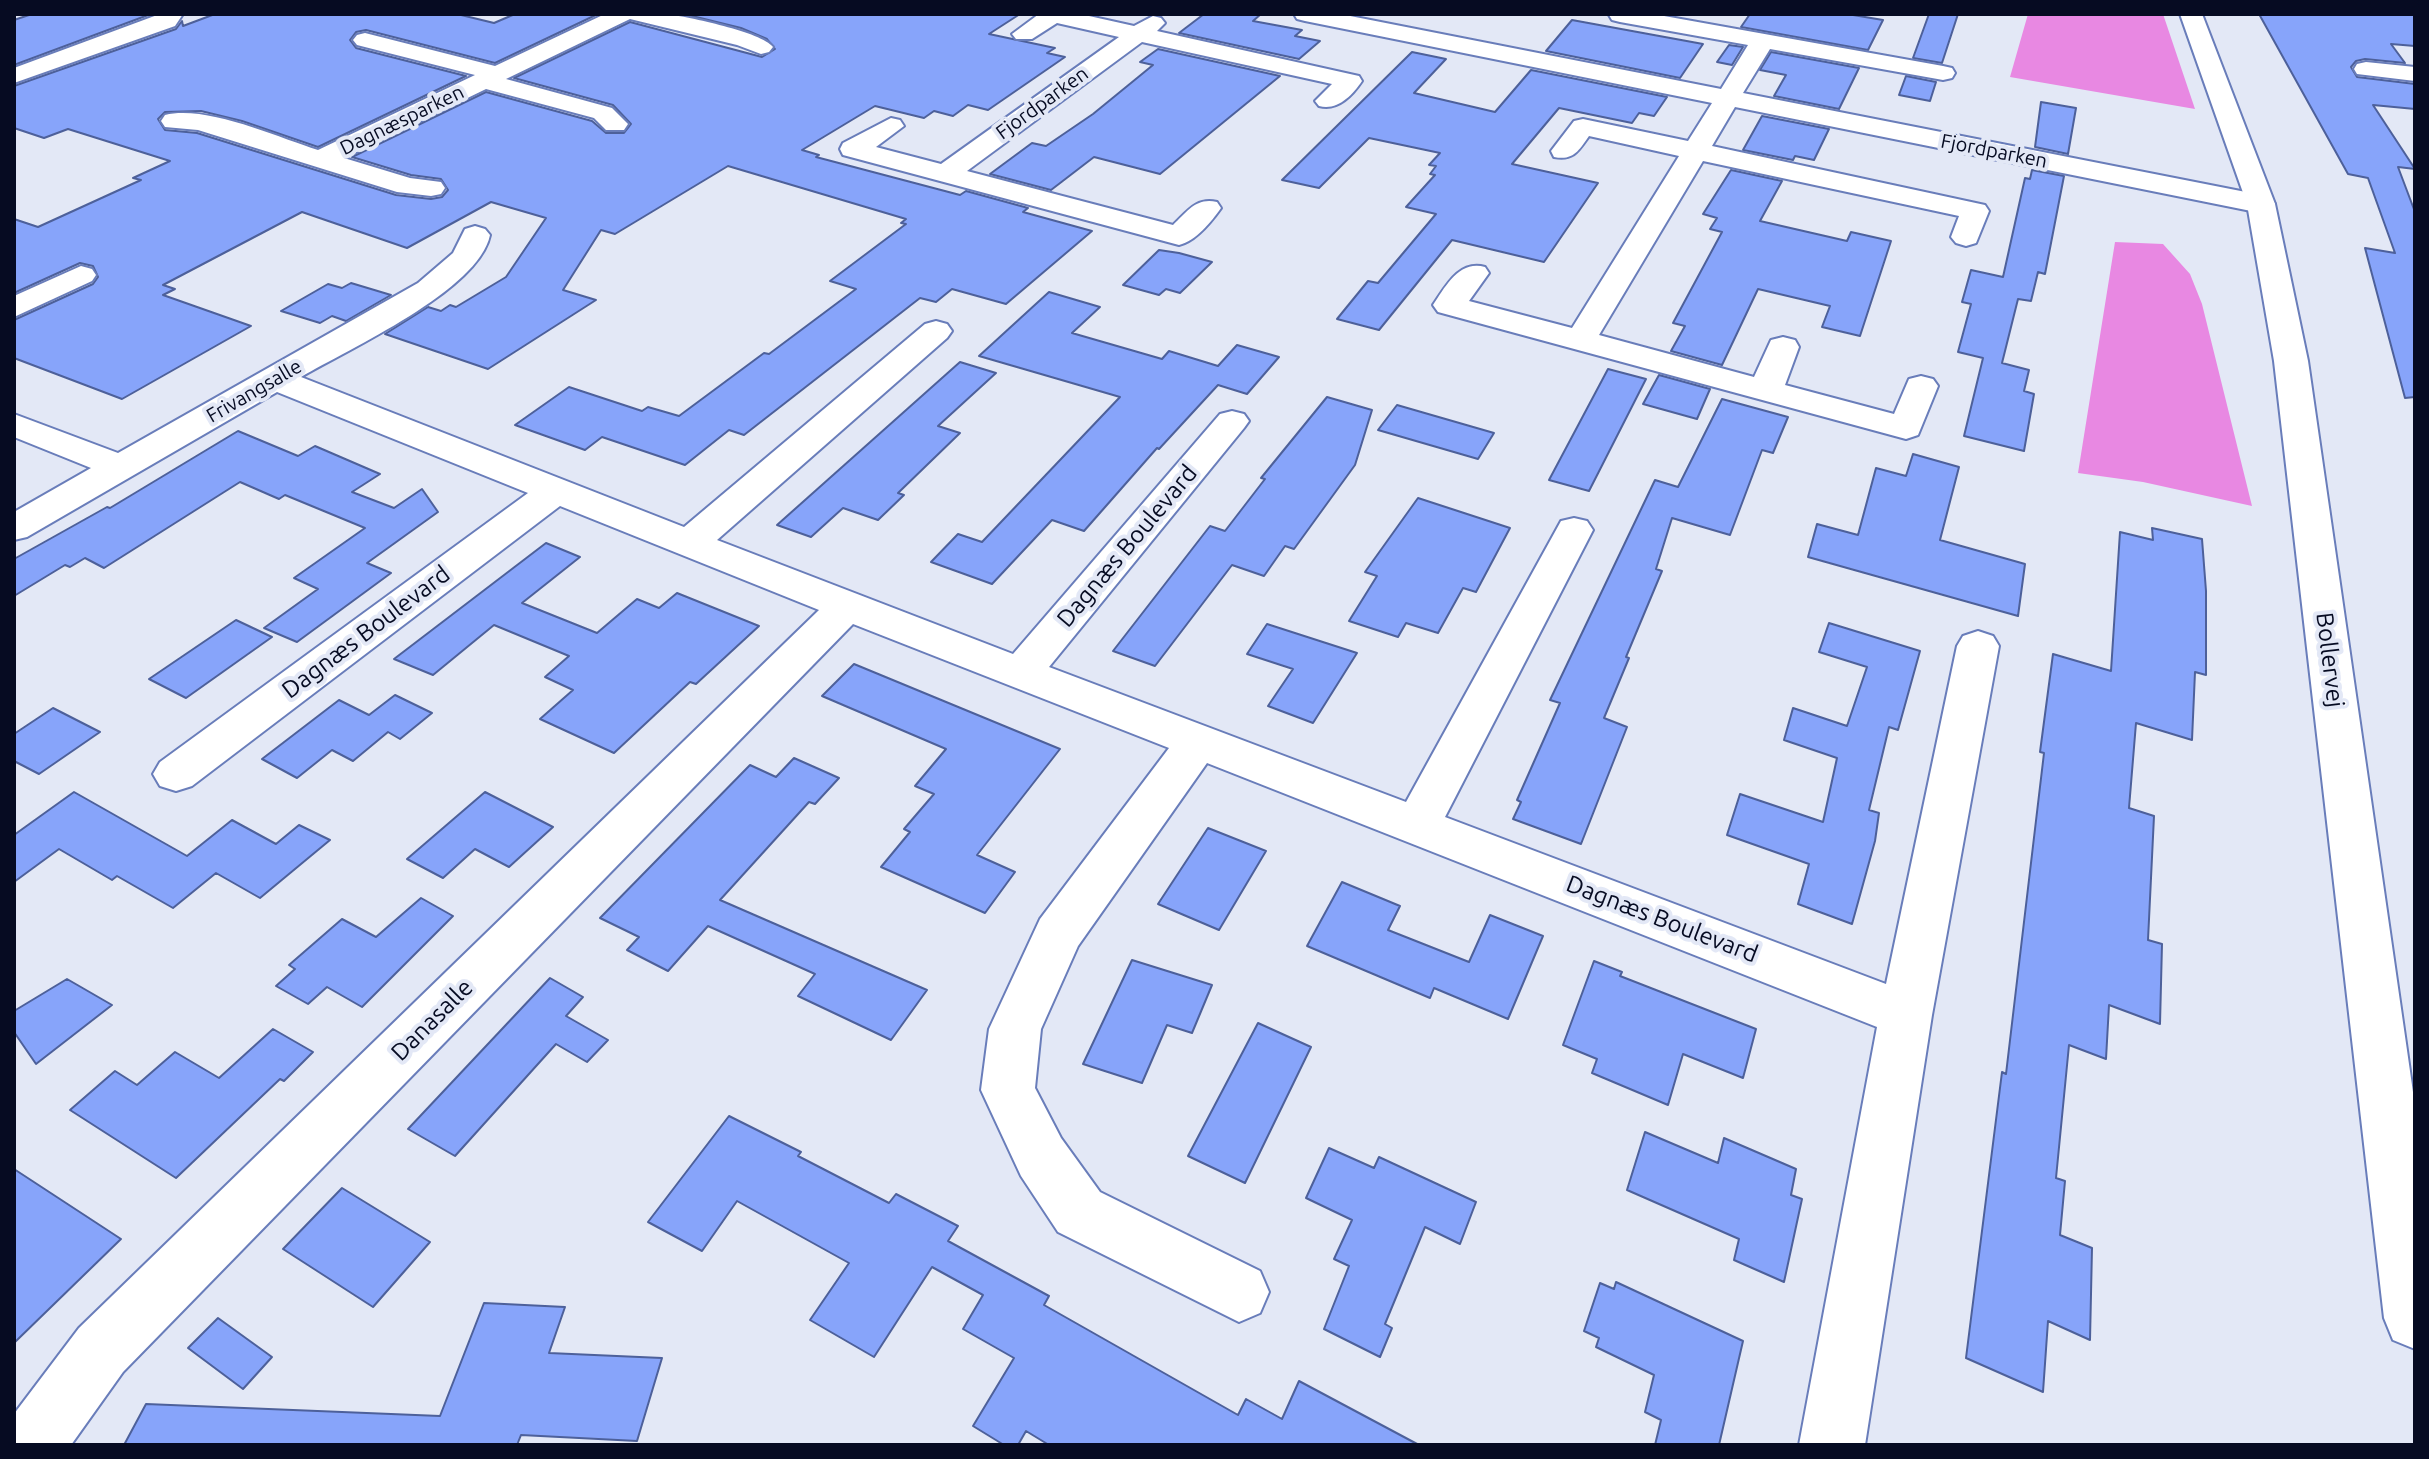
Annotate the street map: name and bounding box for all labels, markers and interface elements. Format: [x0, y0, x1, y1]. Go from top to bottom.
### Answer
street label: Fjordparken [991, 62, 1093, 144]
street label: Dagnæsparken [336, 80, 468, 160]
street label: Fjordparken [1939, 129, 2049, 173]
street label: Frivangsalle [202, 354, 306, 428]
street label: Dagnæs Boulevard [1051, 459, 1203, 633]
street label: Dagnæs Boulevard [276, 559, 456, 705]
street label: Bollervej [2310, 611, 2350, 709]
street label: Dagnæs Boulevard [1562, 869, 1762, 969]
street label: Danasalle [385, 973, 479, 1067]

